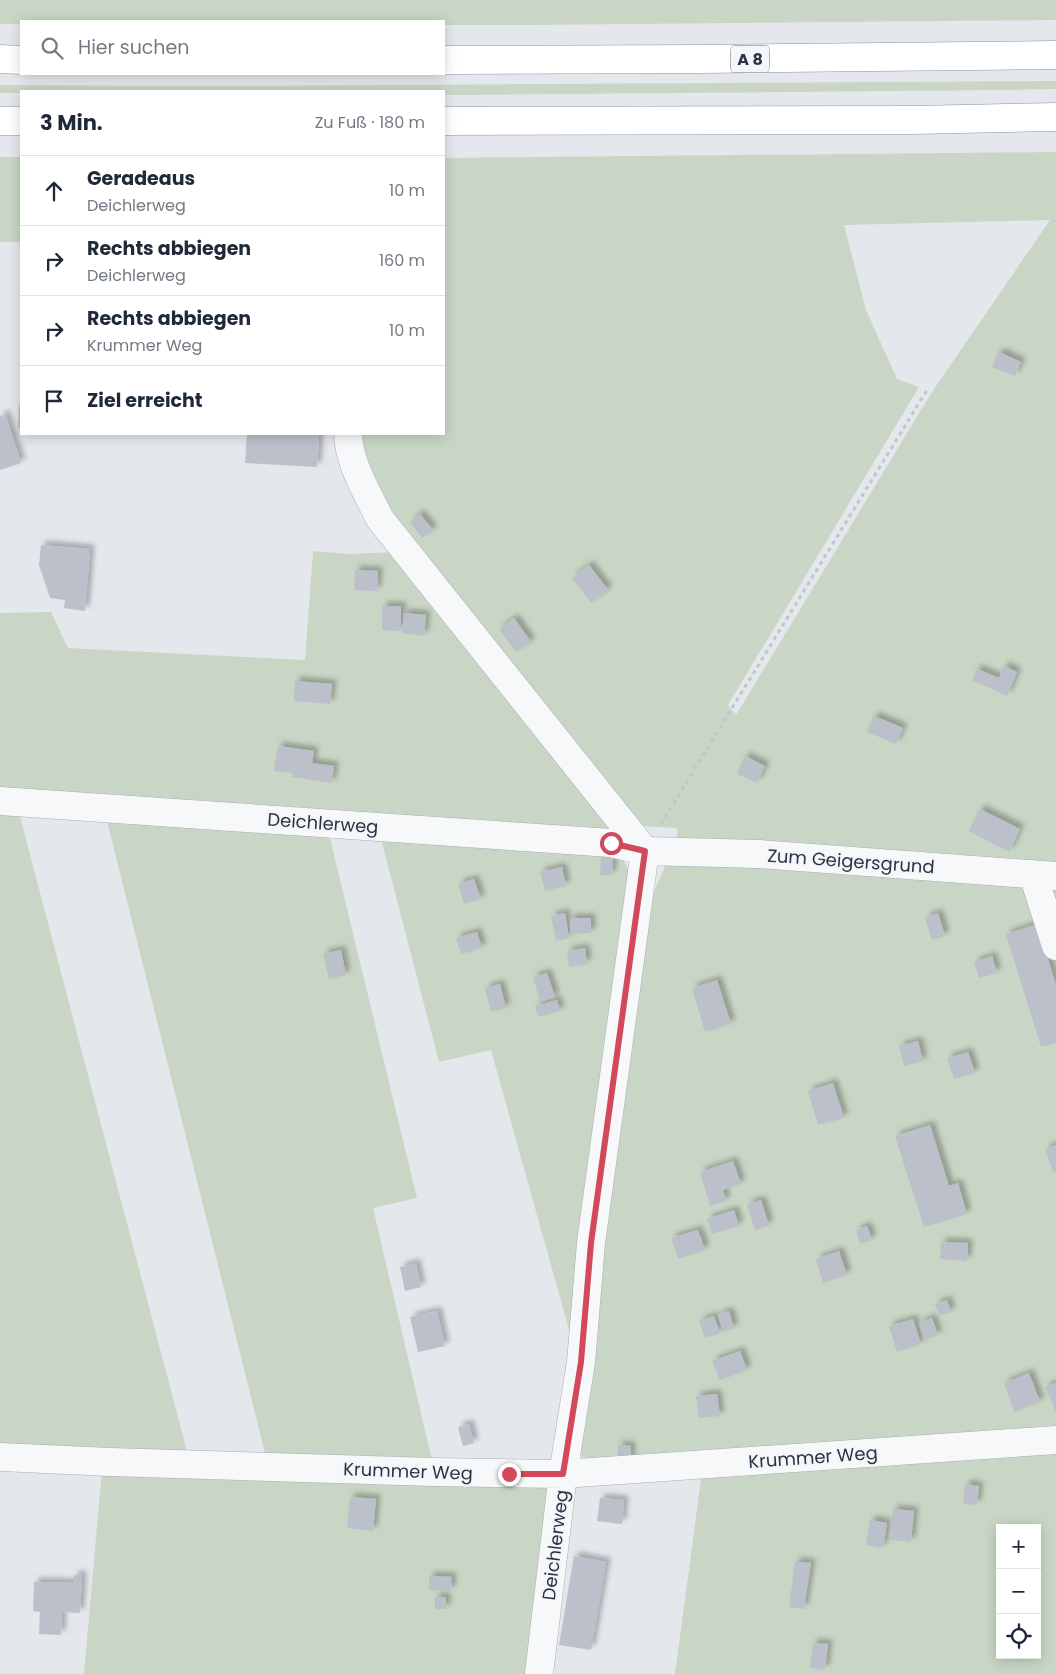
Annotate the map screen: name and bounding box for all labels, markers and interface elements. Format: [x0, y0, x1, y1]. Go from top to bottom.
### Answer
search box [20, 20, 445, 75]
icon: search [38, 34, 66, 62]
text: Hier suchen [78, 34, 189, 61]
road number: A 8 [731, 46, 769, 72]
text: 3 Min. [40, 108, 103, 137]
text: Zu Fuß · 180 m [315, 111, 425, 134]
text: Geradeaus [87, 165, 195, 192]
icon: ahead [40, 177, 68, 205]
text: 10 m [389, 179, 425, 202]
text: Deichlerweg [87, 194, 186, 217]
text: Rechts abbiegen [87, 235, 251, 262]
icon: right [40, 247, 68, 275]
text: 160 m [379, 249, 425, 272]
text: Deichlerweg [87, 264, 186, 287]
text: Rechts abbiegen [87, 305, 251, 332]
icon: right [40, 317, 68, 345]
text: 10 m [389, 319, 425, 342]
text: Krummer Weg [87, 334, 202, 357]
icon: arrive [40, 387, 68, 415]
text: Ziel erreicht [87, 387, 203, 414]
street label: Deichlerweg [267, 807, 379, 839]
route start [600, 832, 623, 855]
street label: Zum Geigersgrund [766, 843, 936, 879]
street label: Krummer Weg [747, 1440, 879, 1474]
street label: Krummer Weg [343, 1456, 473, 1486]
route end [498, 1463, 521, 1486]
street label: Deichlerweg [536, 1488, 574, 1602]
map controls [996, 1524, 1041, 1659]
button: + [996, 1524, 1041, 1569]
button: − [996, 1569, 1041, 1614]
button: locate [996, 1614, 1041, 1659]

